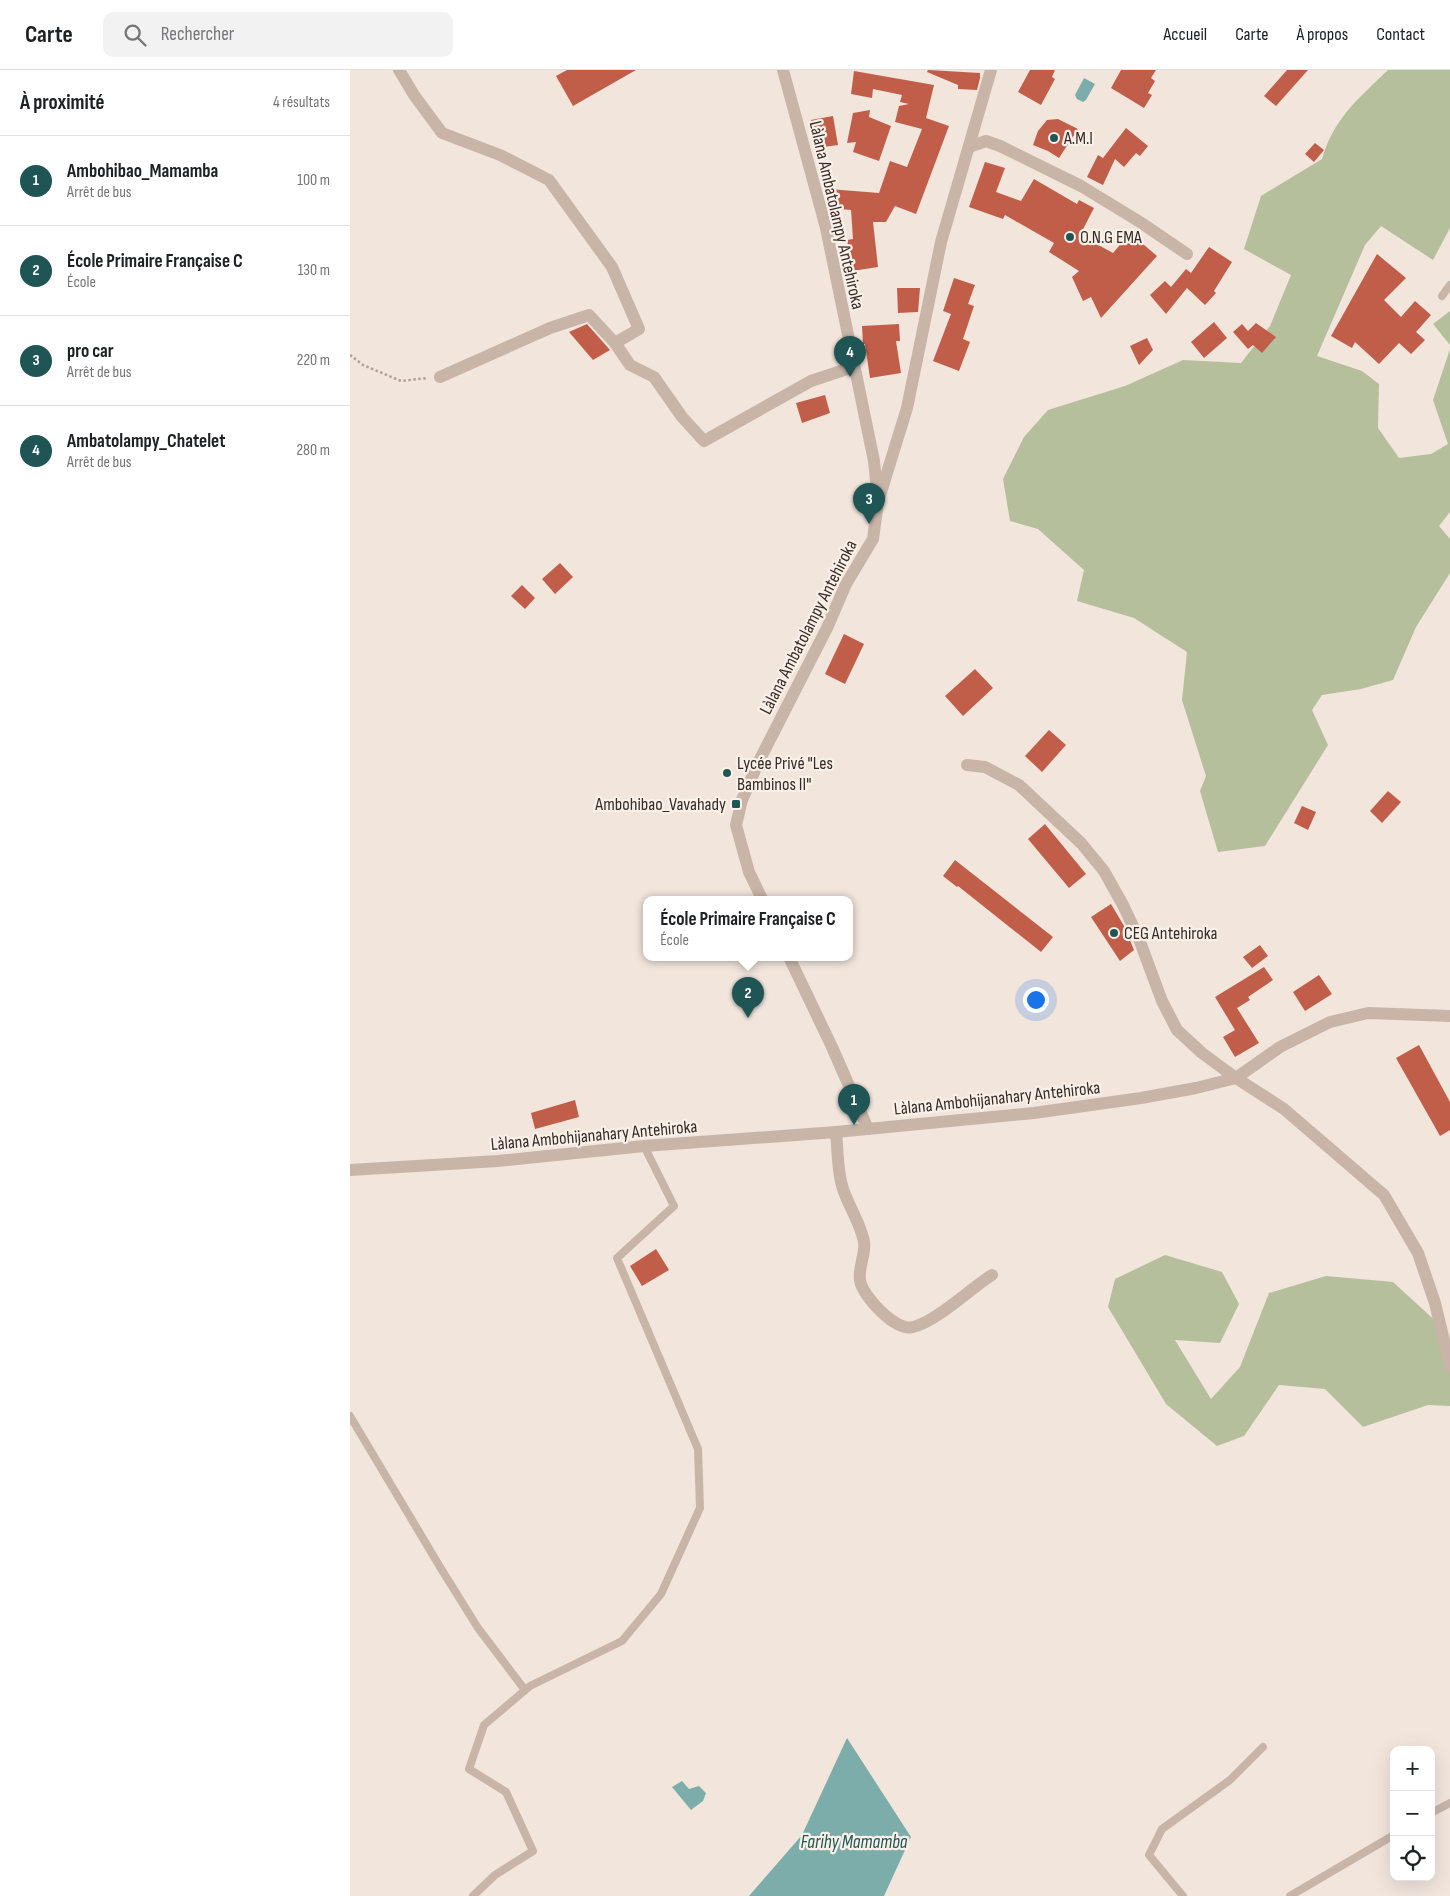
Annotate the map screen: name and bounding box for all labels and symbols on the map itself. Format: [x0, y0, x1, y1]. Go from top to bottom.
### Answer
street label: Làlana Ambatolampy Antehiroka [805, 119, 868, 311]
place label: A.M.I [1063, 128, 1093, 149]
marker: A.M.I [1048, 132, 1060, 144]
place label: O.N.G EMA [1080, 227, 1142, 248]
marker: O.N.G EMA [1064, 231, 1076, 243]
pin: 4 [834, 336, 866, 377]
pin: 3 [853, 483, 885, 524]
street label: Làlana Ambatolampy Antehiroka [755, 537, 862, 718]
place label: Lycée Privé "Les Bambinos II" [737, 753, 833, 795]
marker: Lycée Privé "Les Bambinos II" [721, 767, 733, 779]
place label: Ambohibao_Vavahady [594, 794, 726, 815]
marker: Ambohibao_Vavahady [730, 798, 742, 810]
place label: CEG Antehiroka [1124, 923, 1218, 944]
marker: CEG Antehiroka [1108, 927, 1120, 939]
pin: 2 [732, 977, 764, 1018]
your location [1023, 987, 1049, 1013]
street label: Làlana Ambohijanahary Antehiroka [893, 1077, 1101, 1120]
pin: 1 [838, 1084, 870, 1125]
street label: Làlana Ambohijanahary Antehiroka [490, 1116, 698, 1155]
water label: Farihy Mamamba [800, 1831, 908, 1854]

